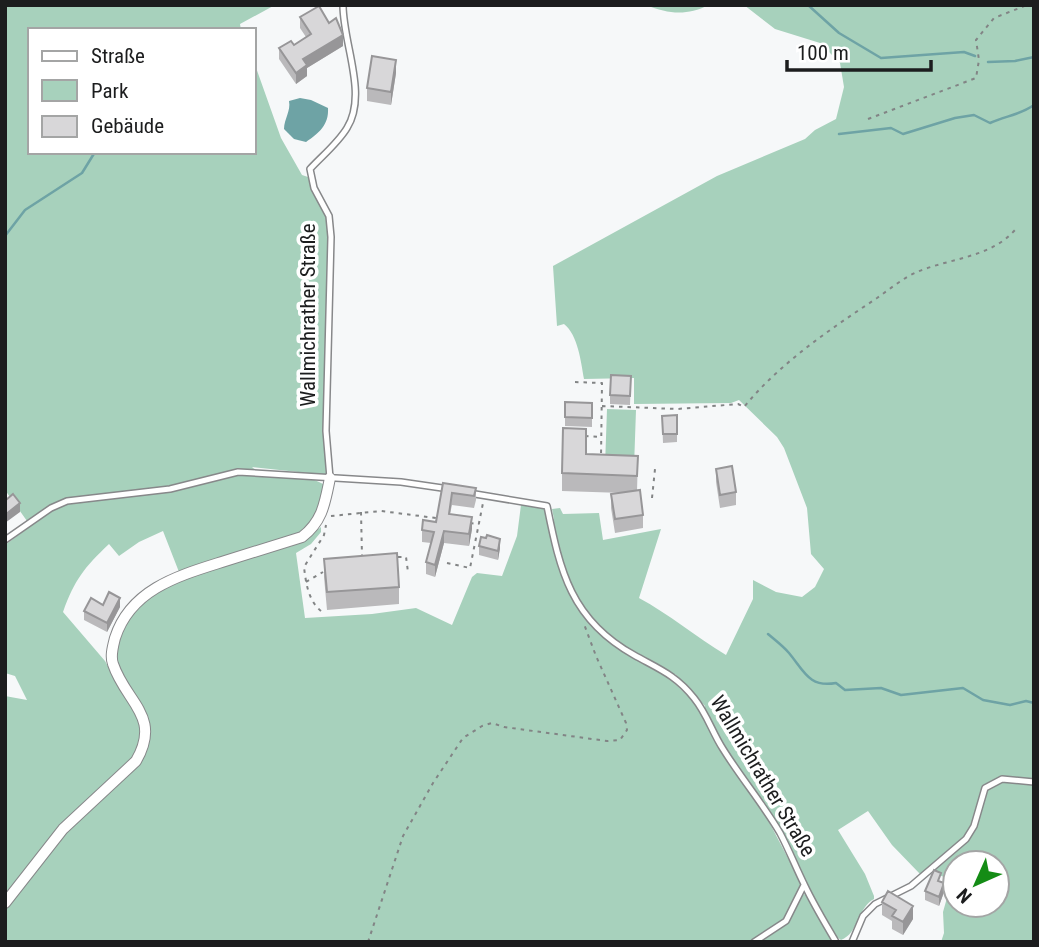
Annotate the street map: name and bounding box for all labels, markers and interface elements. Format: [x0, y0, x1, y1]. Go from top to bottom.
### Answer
legend [28, 28, 256, 154]
scale bar [787, 28, 930, 72]
text: 100 m [797, 41, 849, 65]
text: Straße [91, 44, 145, 68]
text: Park [91, 79, 129, 103]
text: Gebäude [91, 114, 164, 138]
street label: Wallmichrather Straße [296, 223, 320, 407]
street label: Wallmichrather Straße [706, 691, 821, 861]
north arrow [941, 849, 1011, 919]
text: N [952, 883, 977, 908]

